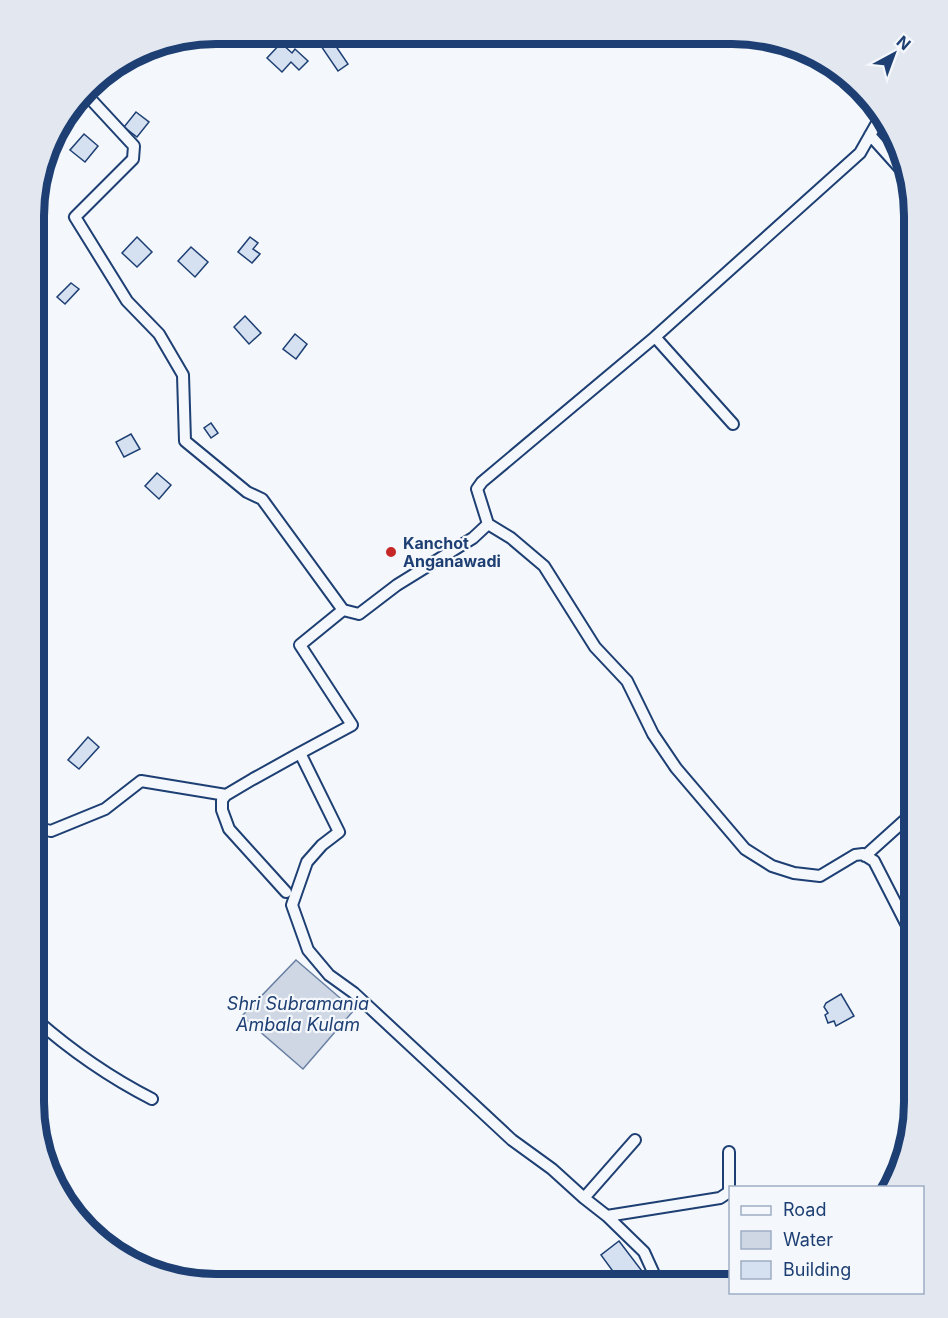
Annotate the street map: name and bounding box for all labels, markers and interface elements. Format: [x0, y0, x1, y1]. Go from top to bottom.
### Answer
north arrow [864, 24, 924, 84]
text: N [893, 31, 915, 54]
place label: Kanchot Anganawadi [403, 533, 501, 571]
marker: Kanchot Anganawadi [384, 545, 398, 559]
water label: Shri Subramania Ambala Kulam [227, 993, 369, 1035]
legend [729, 1186, 924, 1294]
text: Road [783, 1199, 826, 1220]
text: Water [783, 1229, 833, 1250]
text: Building [783, 1259, 851, 1280]

